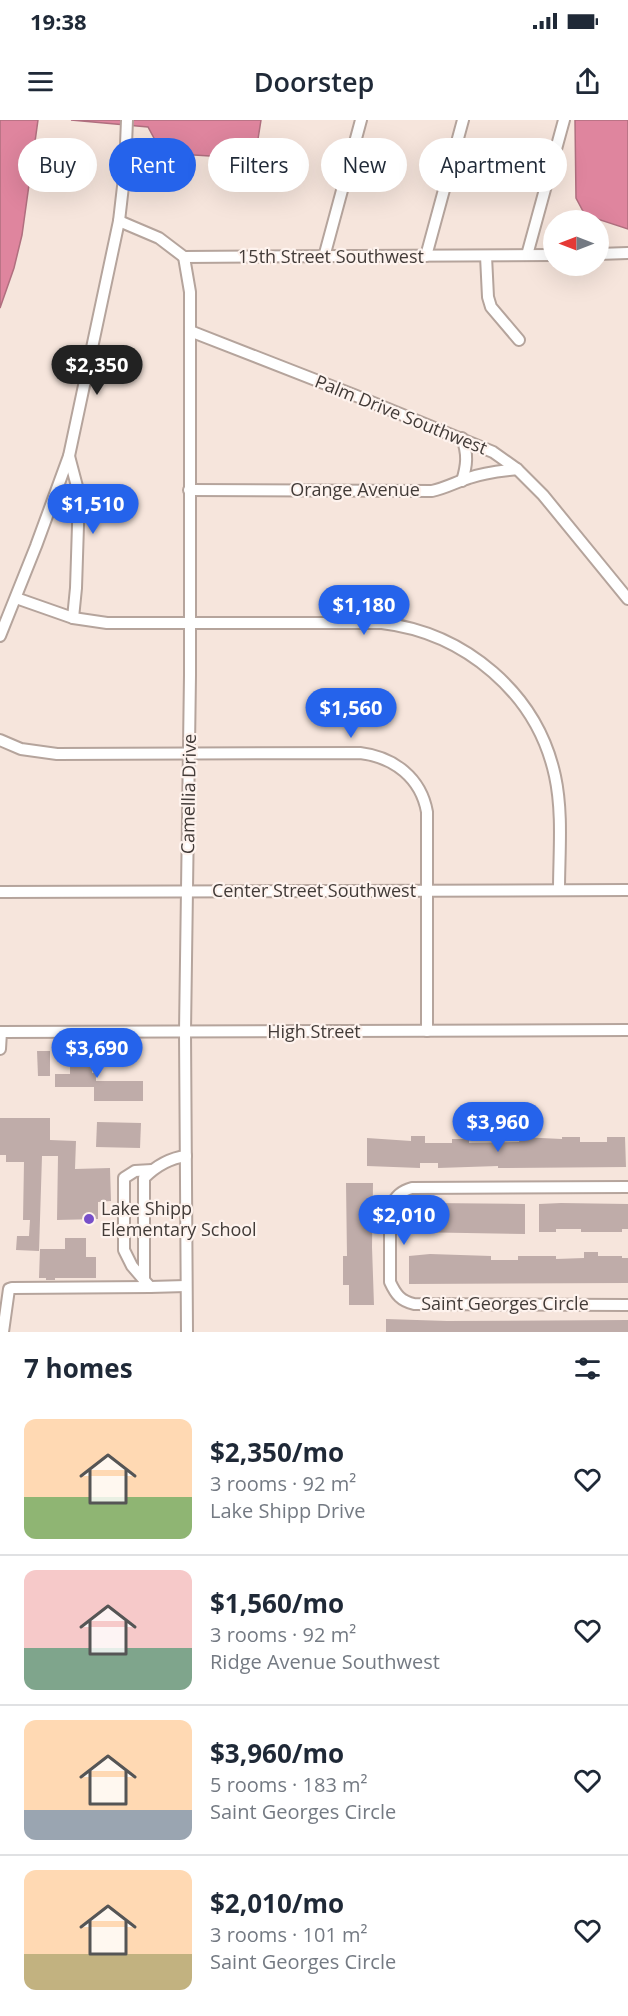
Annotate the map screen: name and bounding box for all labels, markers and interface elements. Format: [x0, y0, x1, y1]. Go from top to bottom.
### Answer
text: 19:38 [30, 6, 87, 36]
text: Doorstep [254, 63, 374, 100]
icon: menu [24, 65, 57, 98]
icon: share [571, 65, 604, 98]
chip: Buy [18, 138, 97, 192]
chip: Rent [109, 138, 196, 192]
chip: Filters [208, 138, 309, 192]
chip: New [321, 138, 407, 192]
chip: Apartment [419, 138, 567, 192]
north arrow [543, 210, 609, 276]
map controls [543, 210, 609, 276]
street label: 15th Street Southwest [238, 244, 424, 268]
pin: $2,350 [48, 345, 146, 396]
text: $2,350 [66, 351, 128, 378]
street label: Palm Drive Southwest [312, 369, 491, 460]
street label: Orange Avenue [290, 477, 420, 501]
pin: $1,510 [44, 484, 142, 535]
text: $1,510 [62, 490, 124, 517]
pin: $1,180 [315, 585, 413, 636]
text: $1,180 [333, 591, 395, 618]
pin: $1,560 [302, 688, 400, 739]
text: $1,560 [320, 694, 382, 721]
street label: Camellia Drive [175, 734, 201, 854]
street label: Center Street Southwest [212, 878, 416, 902]
street label: High Street [267, 1019, 361, 1043]
pin: $3,690 [48, 1028, 146, 1079]
text: $3,690 [66, 1034, 128, 1061]
pin: $3,960 [449, 1102, 547, 1153]
text: $3,960 [467, 1108, 529, 1135]
pin: $2,010 [355, 1195, 453, 1246]
place label: Lake Shipp Elementary School [101, 1196, 257, 1241]
text: $2,010 [373, 1201, 435, 1228]
marker: Lake Shipp Elementary School [82, 1212, 96, 1226]
street label: Saint Georges Circle [421, 1291, 589, 1315]
text: 7 homes [24, 1350, 133, 1386]
icon: filters [571, 1352, 604, 1385]
text: $2,350/mo [210, 1434, 344, 1470]
icon: home [72, 1443, 144, 1515]
icon: heart [571, 1463, 604, 1496]
text: 3 rooms · 92 m² [210, 1470, 356, 1497]
text: Lake Shipp Drive [210, 1497, 365, 1524]
text: $1,560/mo [210, 1585, 344, 1621]
icon: home [72, 1594, 144, 1666]
icon: heart [571, 1614, 604, 1647]
text: 3 rooms · 92 m² [210, 1621, 356, 1648]
text: Ridge Avenue Southwest [210, 1648, 440, 1675]
text: $3,960/mo [210, 1735, 344, 1771]
icon: home [72, 1744, 144, 1816]
icon: heart [571, 1764, 604, 1797]
text: 5 rooms · 183 m² [210, 1771, 368, 1798]
text: Saint Georges Circle [210, 1798, 396, 1825]
text: $2,010/mo [210, 1885, 344, 1921]
icon: home [72, 1894, 144, 1966]
icon: heart [571, 1914, 604, 1947]
text: 3 rooms · 101 m² [210, 1921, 368, 1948]
text: Saint Georges Circle [210, 1948, 396, 1975]

